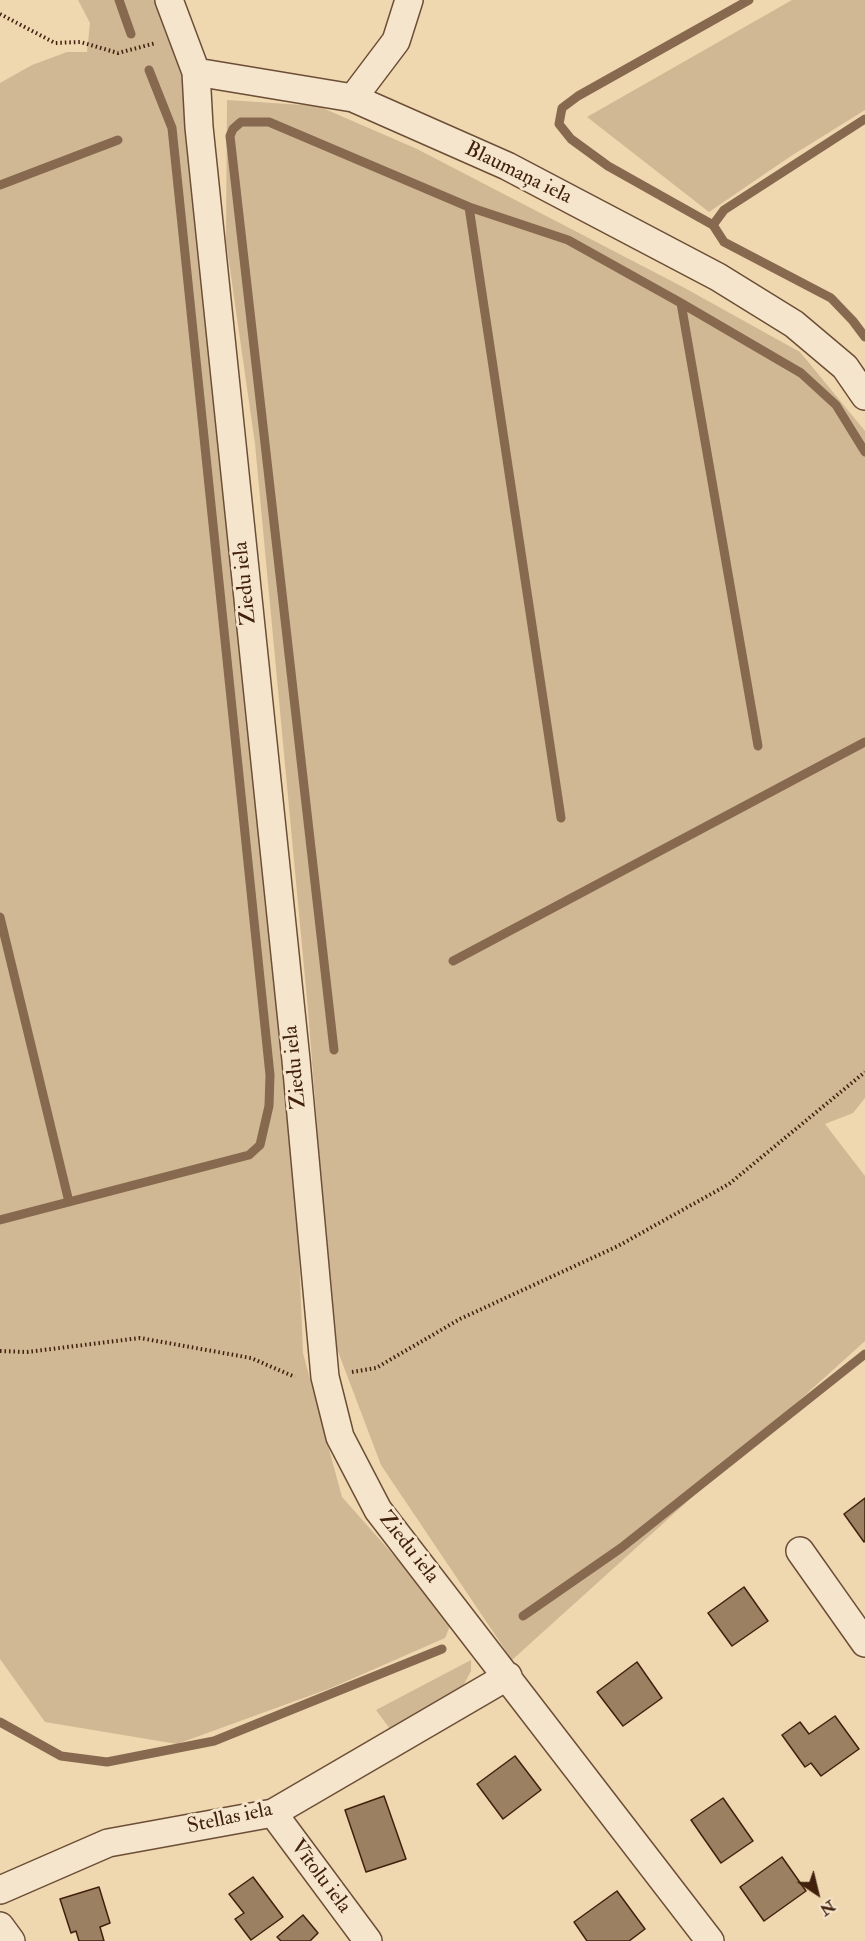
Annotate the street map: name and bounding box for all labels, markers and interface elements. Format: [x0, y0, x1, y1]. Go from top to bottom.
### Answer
street label: Blaumaņa iela [461, 137, 575, 211]
street label: Ziedu iela [229, 540, 263, 626]
street label: Ziedu iela [279, 1024, 313, 1110]
street label: Ziedu iela [372, 1507, 444, 1589]
street label: Stellas iela [185, 1798, 275, 1840]
street label: Vītolu iela [284, 1835, 356, 1919]
north arrow [787, 1863, 847, 1923]
text: N [816, 1895, 839, 1920]

